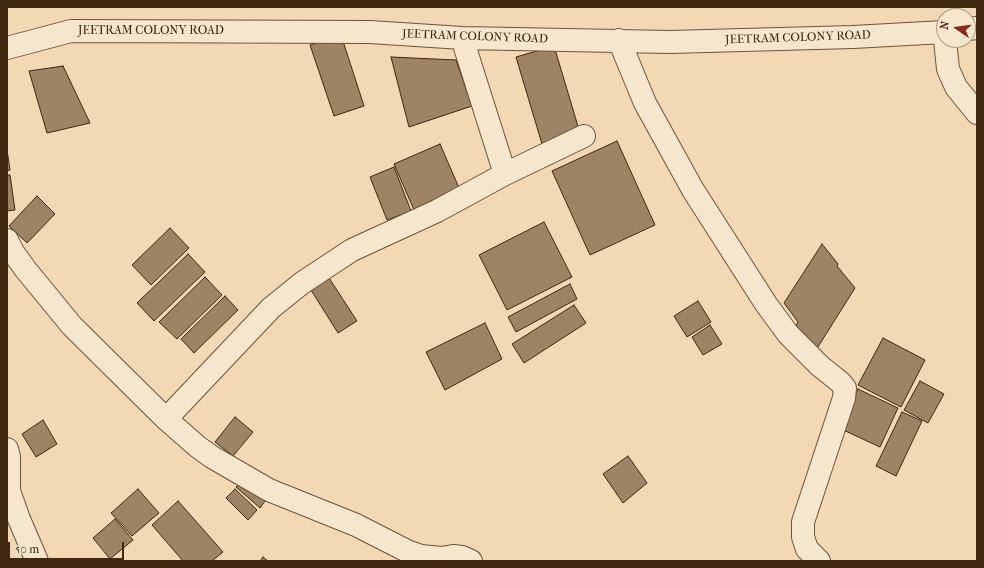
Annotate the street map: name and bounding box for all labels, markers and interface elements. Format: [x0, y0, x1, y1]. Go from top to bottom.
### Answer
north arrow [936, 8, 976, 48]
text: N [938, 20, 952, 31]
street label: JEETRAM COLONY ROAD [78, 24, 224, 38]
street label: JEETRAM COLONY ROAD [402, 27, 548, 47]
street label: JEETRAM COLONY ROAD [725, 28, 871, 48]
scale bar [10, 534, 126, 560]
text: 50 m [15, 542, 39, 556]

